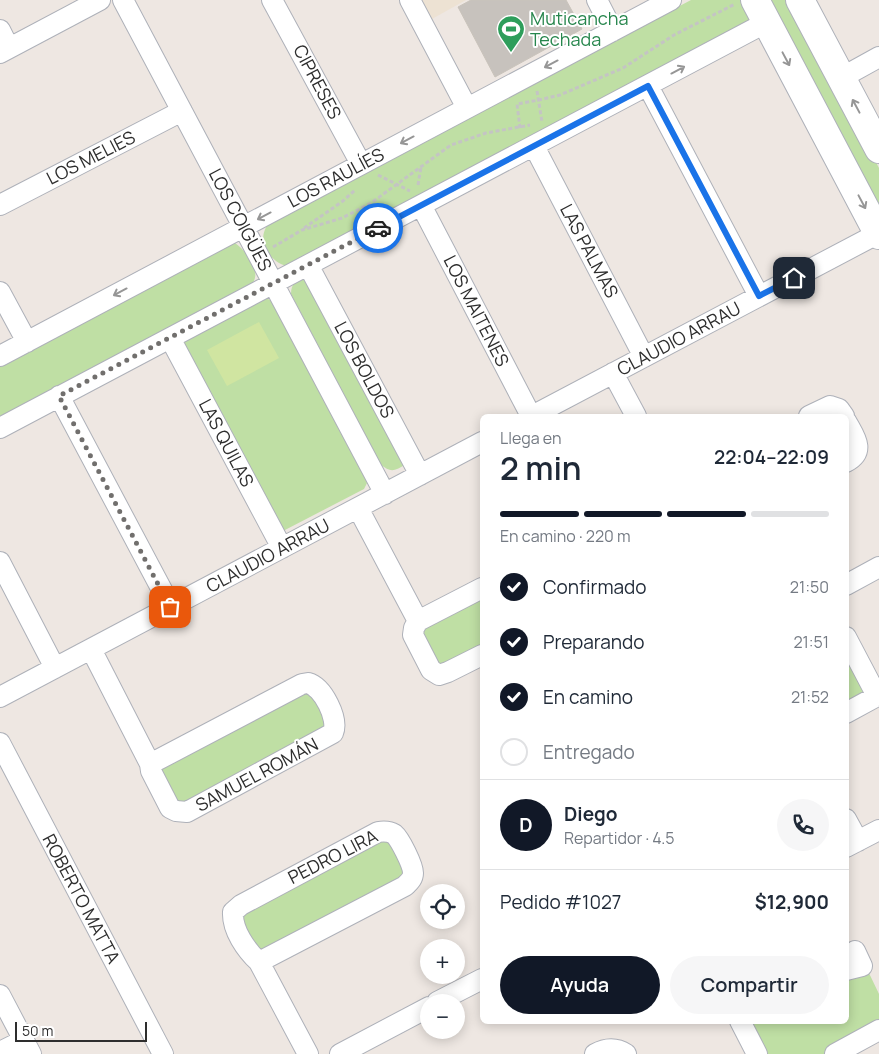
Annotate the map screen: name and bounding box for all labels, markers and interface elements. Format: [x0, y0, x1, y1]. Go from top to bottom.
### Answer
place label: Muticancha Techada [530, 6, 628, 51]
sports icon: Muticancha Techada [496, 14, 526, 53]
street label: CIPRESES [288, 40, 348, 123]
one-way arrow [781, 51, 791, 66]
one-way arrow [544, 60, 559, 69]
one-way arrow [670, 65, 685, 75]
one-way arrow [851, 99, 861, 114]
street label: LOS MELIES [42, 125, 139, 190]
one-way arrow [400, 135, 415, 145]
street label: LOS RAULÍES [283, 142, 388, 213]
street label: LOS COIGÜES [204, 164, 278, 275]
one-way arrow [857, 195, 867, 210]
street label: LAS PALMAS [555, 200, 625, 302]
courier [353, 203, 403, 253]
one-way arrow [257, 212, 272, 221]
icon: car [364, 214, 392, 242]
street label: LOS MAITENES [439, 251, 515, 370]
pin [773, 257, 815, 299]
icon: home [780, 264, 808, 292]
one-way arrow [113, 287, 128, 297]
street label: CLAUDIO ARRAU [613, 295, 744, 381]
street label: LOS BOLDOS [329, 317, 400, 422]
street label: LAS QUILAS [194, 394, 260, 491]
text: Llega en [500, 427, 561, 449]
text: 22:04–22:09 [714, 444, 829, 470]
text: 2 min [500, 446, 582, 490]
street label: CLAUDIO ARRAU [202, 512, 333, 598]
text: En camino · 220 m [500, 525, 631, 547]
icon: check [500, 573, 528, 601]
text: Confirmado [543, 574, 647, 600]
text: 21:50 [790, 576, 829, 598]
pin [149, 586, 191, 628]
icon: bag [156, 593, 184, 621]
icon: check [500, 628, 528, 656]
text: Preparando [543, 629, 645, 655]
text: 21:51 [793, 631, 829, 653]
icon: check [500, 683, 528, 711]
text: En camino [543, 684, 633, 710]
text: 21:52 [791, 686, 829, 708]
street label: SAMUEL ROMÁN [191, 732, 322, 817]
text: Entregado [543, 739, 635, 765]
button: phone [777, 799, 829, 851]
text: Diego [564, 801, 618, 827]
text: D [519, 812, 533, 838]
street label: PEDRO LIRA [284, 823, 382, 889]
text: Repartidor · 4.5 [564, 827, 675, 849]
street label: ROBERTO MATTA [38, 830, 126, 968]
map controls [420, 884, 465, 1039]
button: locate [420, 884, 465, 929]
text: Pedido #1027 [500, 889, 621, 915]
text: $12,900 [755, 889, 829, 915]
button: + [420, 939, 465, 984]
button: Ayuda [500, 956, 660, 1014]
button: Compartir [670, 956, 829, 1014]
button: − [420, 994, 465, 1039]
scale bar [15, 1019, 148, 1042]
text: 50 m [22, 1021, 53, 1040]

